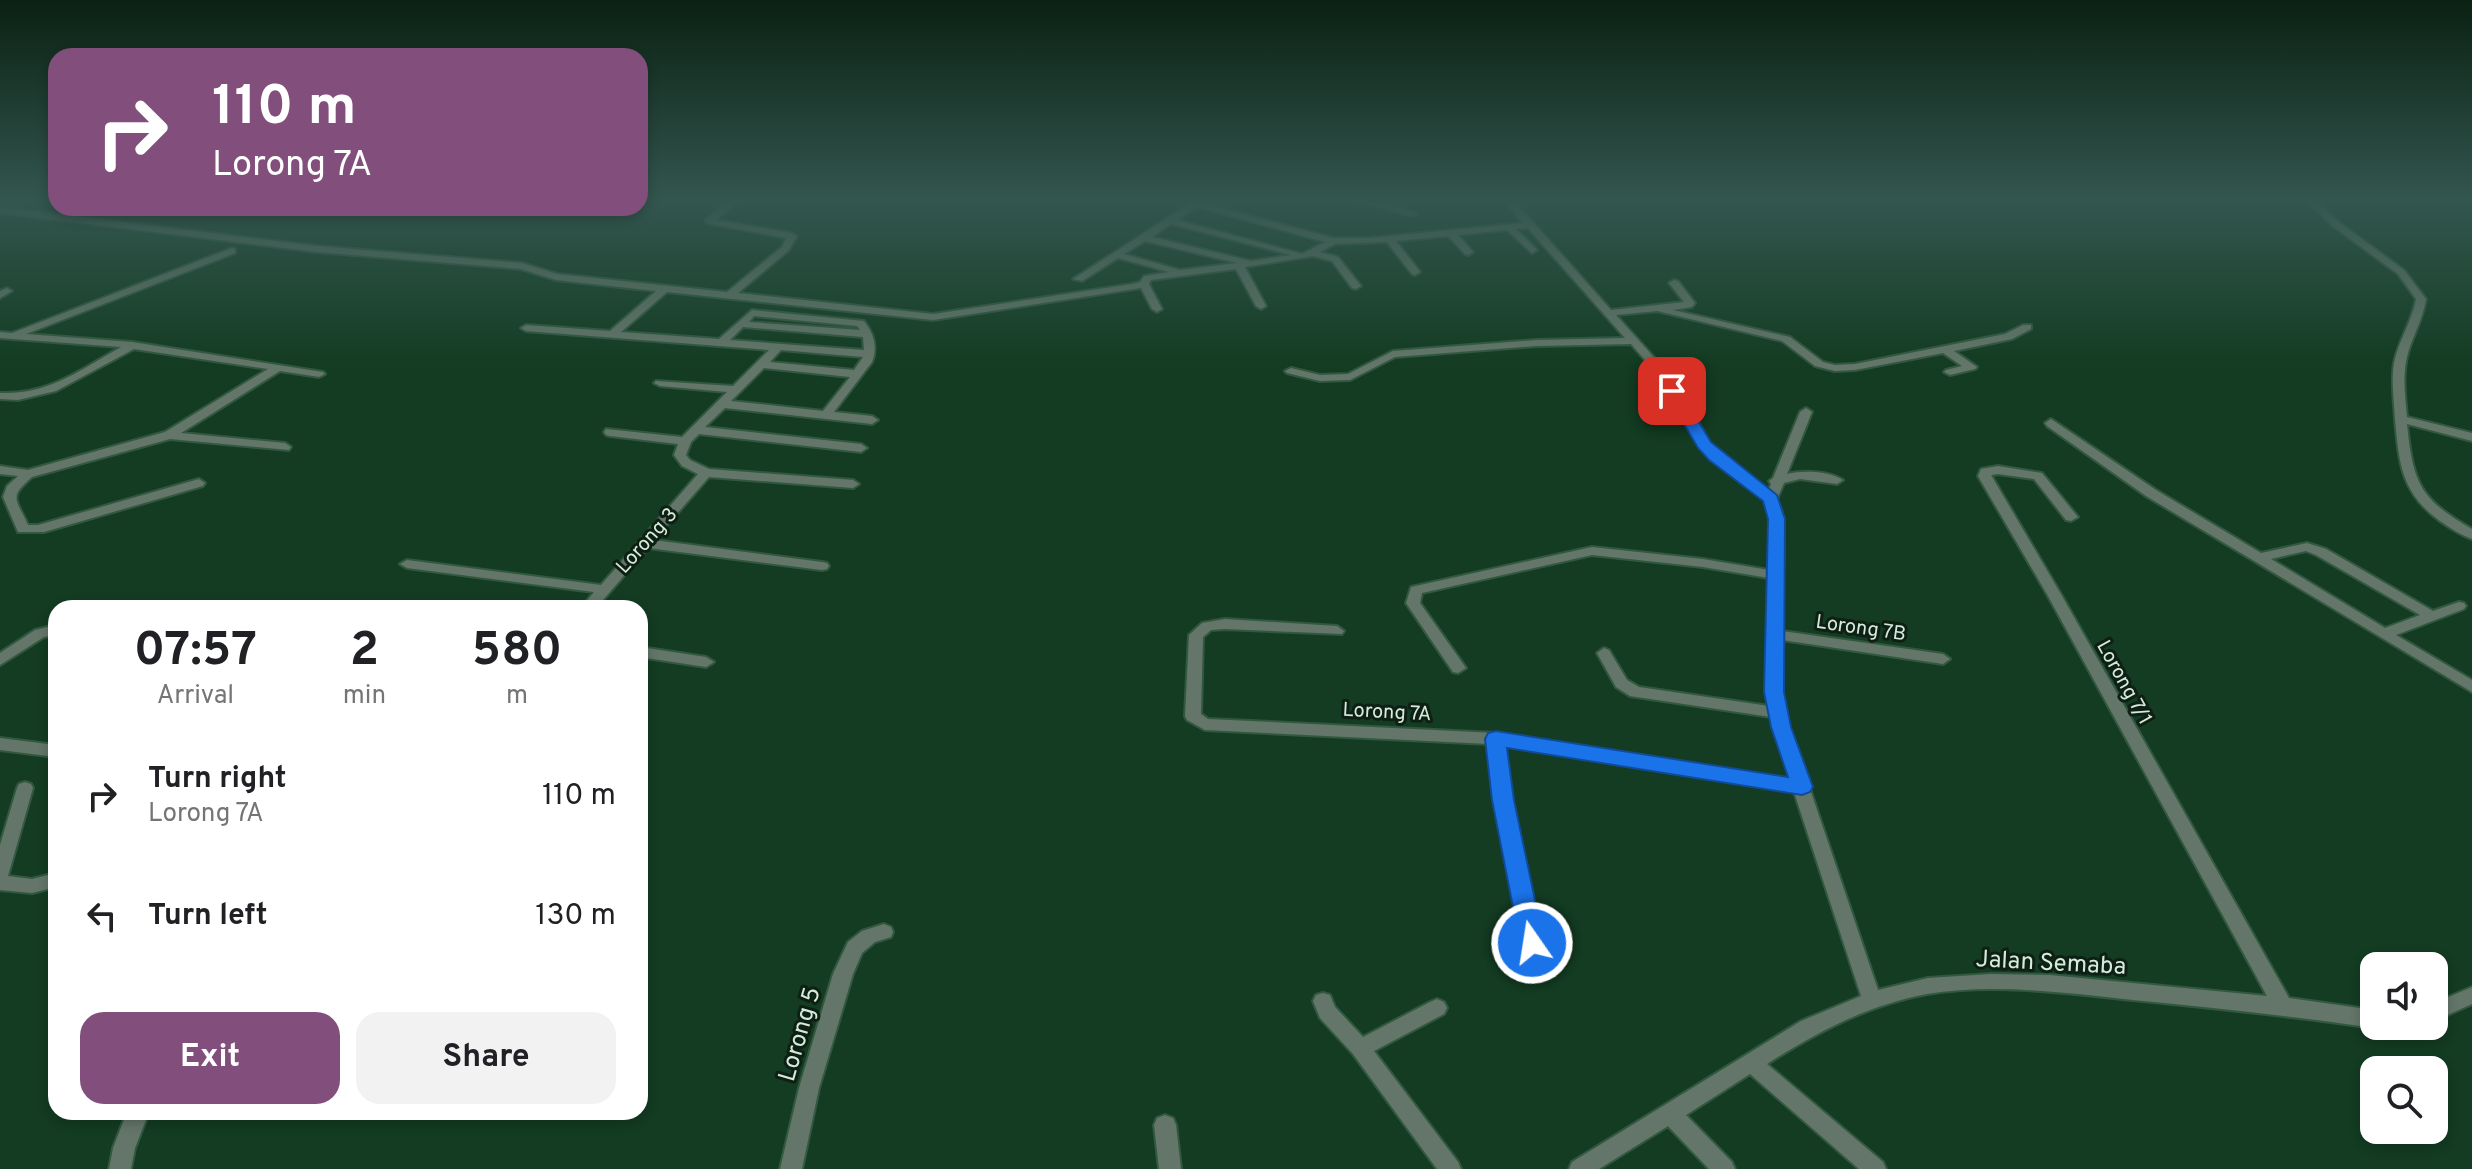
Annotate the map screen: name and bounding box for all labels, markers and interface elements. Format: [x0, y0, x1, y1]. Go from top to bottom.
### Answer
text: 110 m [212, 74, 357, 144]
icon: right [80, 80, 184, 184]
text: Lorong 7A [212, 143, 372, 189]
pin [1638, 357, 1706, 425]
icon: arrive [1650, 369, 1694, 413]
street label: Lorong 3 [611, 503, 684, 580]
street label: Lorong 7B [1814, 610, 1907, 648]
text: 07:57 [134, 622, 257, 682]
text: 2 [350, 622, 379, 682]
text: 580 [472, 622, 562, 682]
street label: Lorong 7/1 [2089, 636, 2157, 730]
text: Arrival [157, 680, 234, 713]
text: min [343, 680, 386, 713]
text: m [506, 680, 528, 713]
street label: Lorong 7A [1342, 698, 1432, 728]
text: Turn right [148, 761, 286, 798]
icon: right [80, 774, 124, 818]
text: 110 m [542, 778, 616, 815]
text: Lorong 7A [148, 798, 264, 831]
icon: left [80, 894, 124, 938]
text: Turn left [148, 898, 268, 935]
text: 130 m [535, 898, 616, 935]
position arrow [1490, 901, 1574, 985]
street label: Jalan Semaba [1975, 945, 2127, 983]
map controls [2360, 952, 2448, 1144]
button: sound [2360, 952, 2448, 1040]
street label: Lorong 5 [773, 984, 829, 1085]
button: Exit [80, 1012, 340, 1104]
button: Share [356, 1012, 616, 1104]
button: search [2360, 1056, 2448, 1144]

